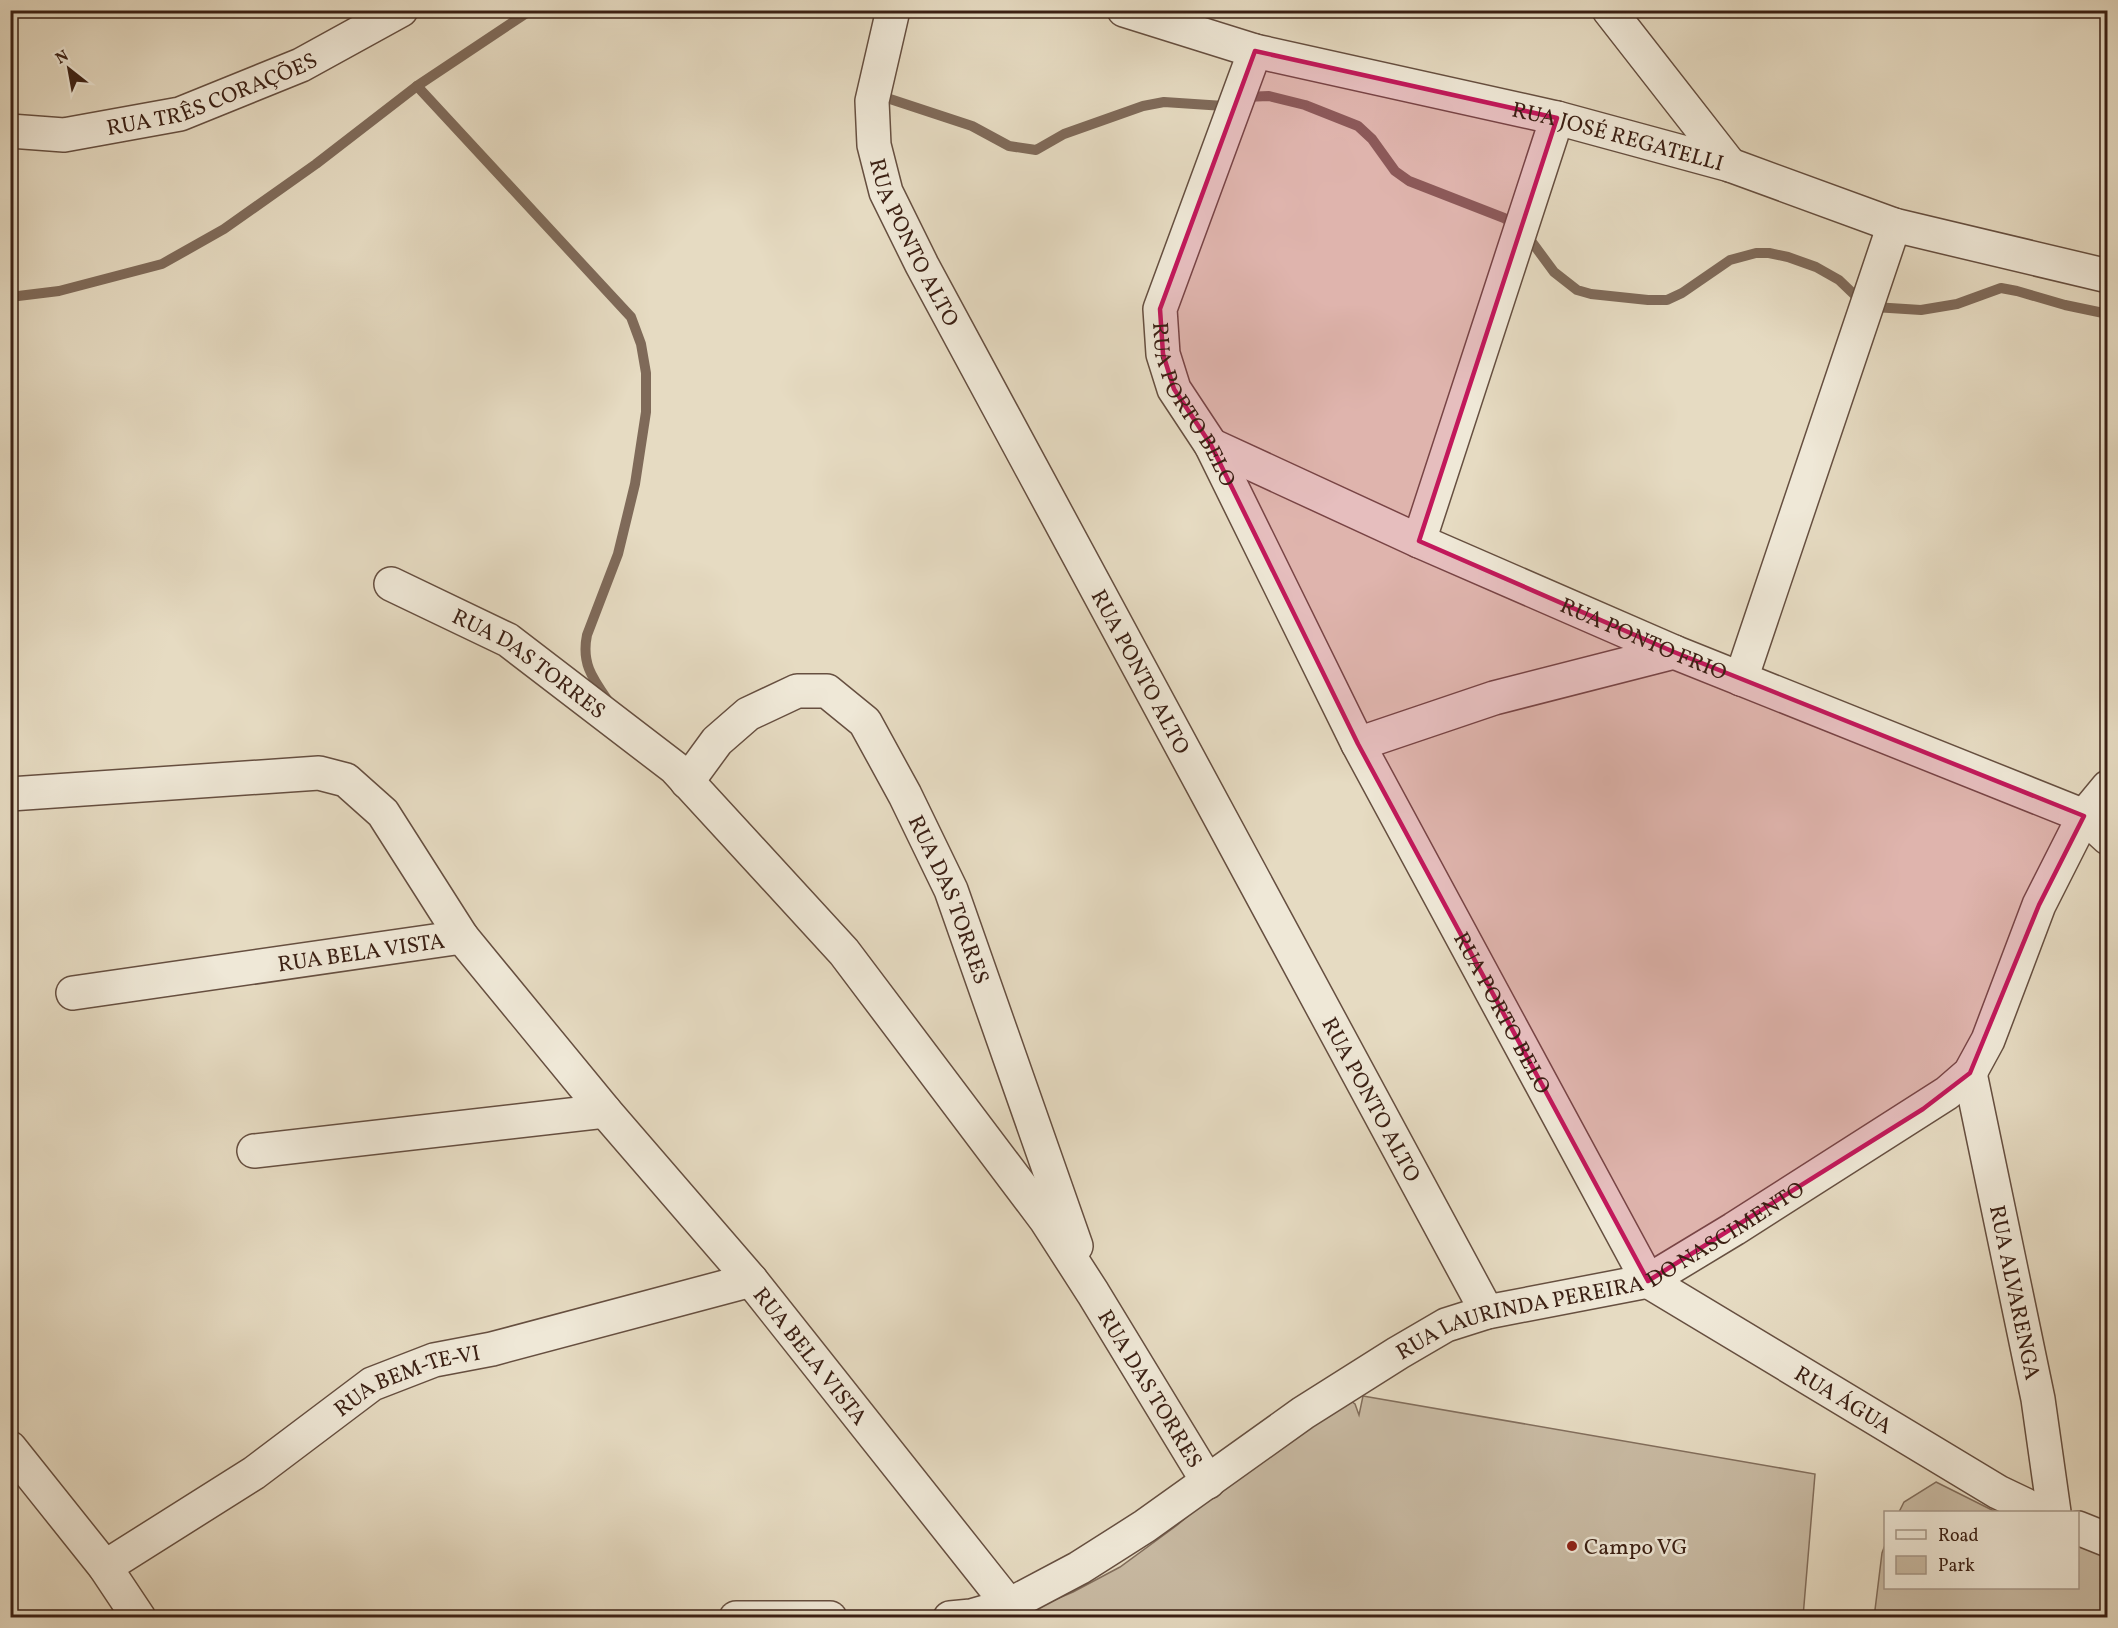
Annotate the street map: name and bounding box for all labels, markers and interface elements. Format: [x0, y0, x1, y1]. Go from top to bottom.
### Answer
north arrow [39, 39, 99, 99]
text: N [52, 45, 73, 70]
street label: RUA TRÊS CORAÇÕES [104, 46, 324, 145]
street label: RUA JOSÉ REGATELLI [1509, 95, 1727, 181]
street label: RUA PONTO ALTO [860, 155, 965, 333]
street label: RUA PORTO BELO [1143, 321, 1242, 493]
street label: RUA PONTO ALTO [1082, 585, 1196, 760]
street label: RUA PONTO FRIO [1554, 591, 1731, 690]
street label: RUA DAS TORRES [446, 602, 611, 728]
street label: RUA DAS TORRES [899, 811, 996, 989]
street label: RUA BELA VISTA [276, 927, 447, 981]
street label: RUA PORTO BELO [1444, 927, 1557, 1100]
street label: RUA PONTO ALTO [1313, 1012, 1427, 1188]
street label: RUA LAURINDA PEREIRA DO NASCIMENTO [1391, 1175, 1811, 1369]
street label: RUA ALVARENGA [1980, 1203, 2047, 1383]
street label: RUA BELA VISTA [744, 1281, 874, 1433]
street label: RUA DAS TORRES [1089, 1305, 1209, 1475]
street label: RUA BEM-TE-VI [328, 1339, 483, 1425]
street label: RUA ÁGUA [1788, 1360, 1897, 1443]
legend [1884, 1511, 2079, 1589]
text: Road [1938, 1524, 1979, 1549]
place label: Campo VG [1584, 1533, 1688, 1564]
marker: Campo VG [1565, 1539, 1579, 1553]
text: Park [1938, 1554, 1975, 1579]

